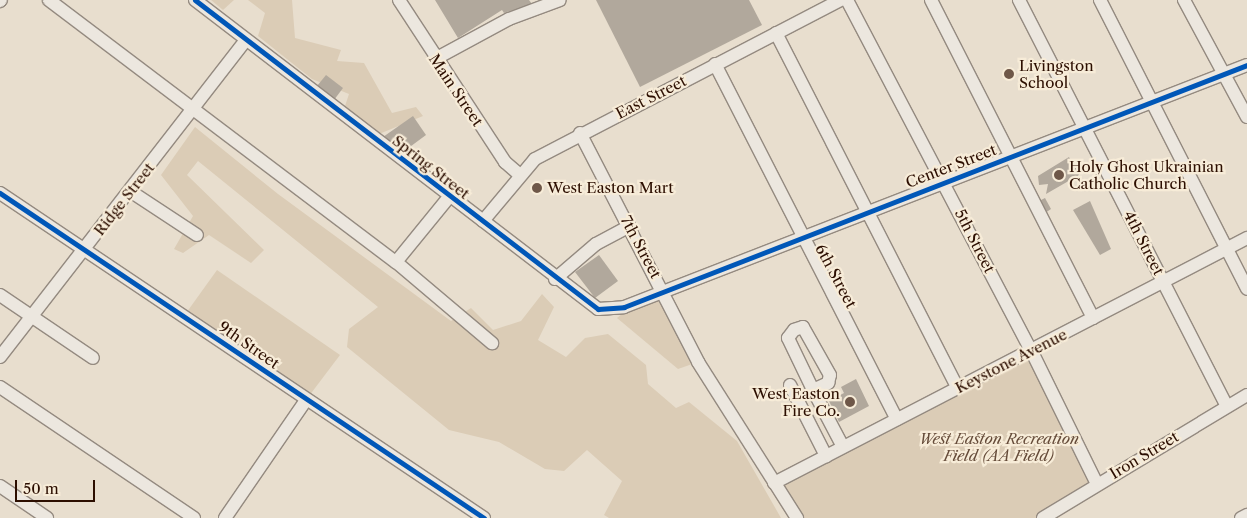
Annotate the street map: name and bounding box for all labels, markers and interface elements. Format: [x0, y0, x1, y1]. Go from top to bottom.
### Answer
street label: Main Street [425, 50, 487, 130]
place label: Livingston School [1019, 56, 1094, 91]
marker: Livingston School [1003, 68, 1015, 80]
street label: East Street [613, 72, 689, 122]
street label: Spring Street [389, 131, 473, 203]
street label: Center Street [903, 140, 999, 192]
place label: Holy Ghost Ukrainian Catholic Church [1069, 157, 1224, 192]
street label: Ridge Street [90, 159, 158, 239]
marker: Holy Ghost Ukrainian Catholic Church [1053, 169, 1065, 181]
place label: West Easton Mart [547, 179, 673, 197]
marker: West Easton Mart [531, 182, 543, 194]
street label: 5th Street [951, 206, 999, 276]
street label: 4th Street [1120, 208, 1168, 278]
street label: 7th Street [617, 212, 665, 282]
street label: 6th Street [812, 241, 860, 311]
street label: 9th Street [215, 318, 283, 372]
street label: Keystone Avenue [952, 325, 1070, 397]
place label: West Easton Fire Co. [752, 384, 840, 419]
marker: West Easton Fire Co. [844, 396, 856, 408]
street label: Iron Street [1106, 427, 1182, 483]
park label: West Easton Recreation Field (AA Field) [919, 429, 1079, 464]
scale bar [18, 470, 98, 502]
text: 50 m [23, 479, 59, 498]

